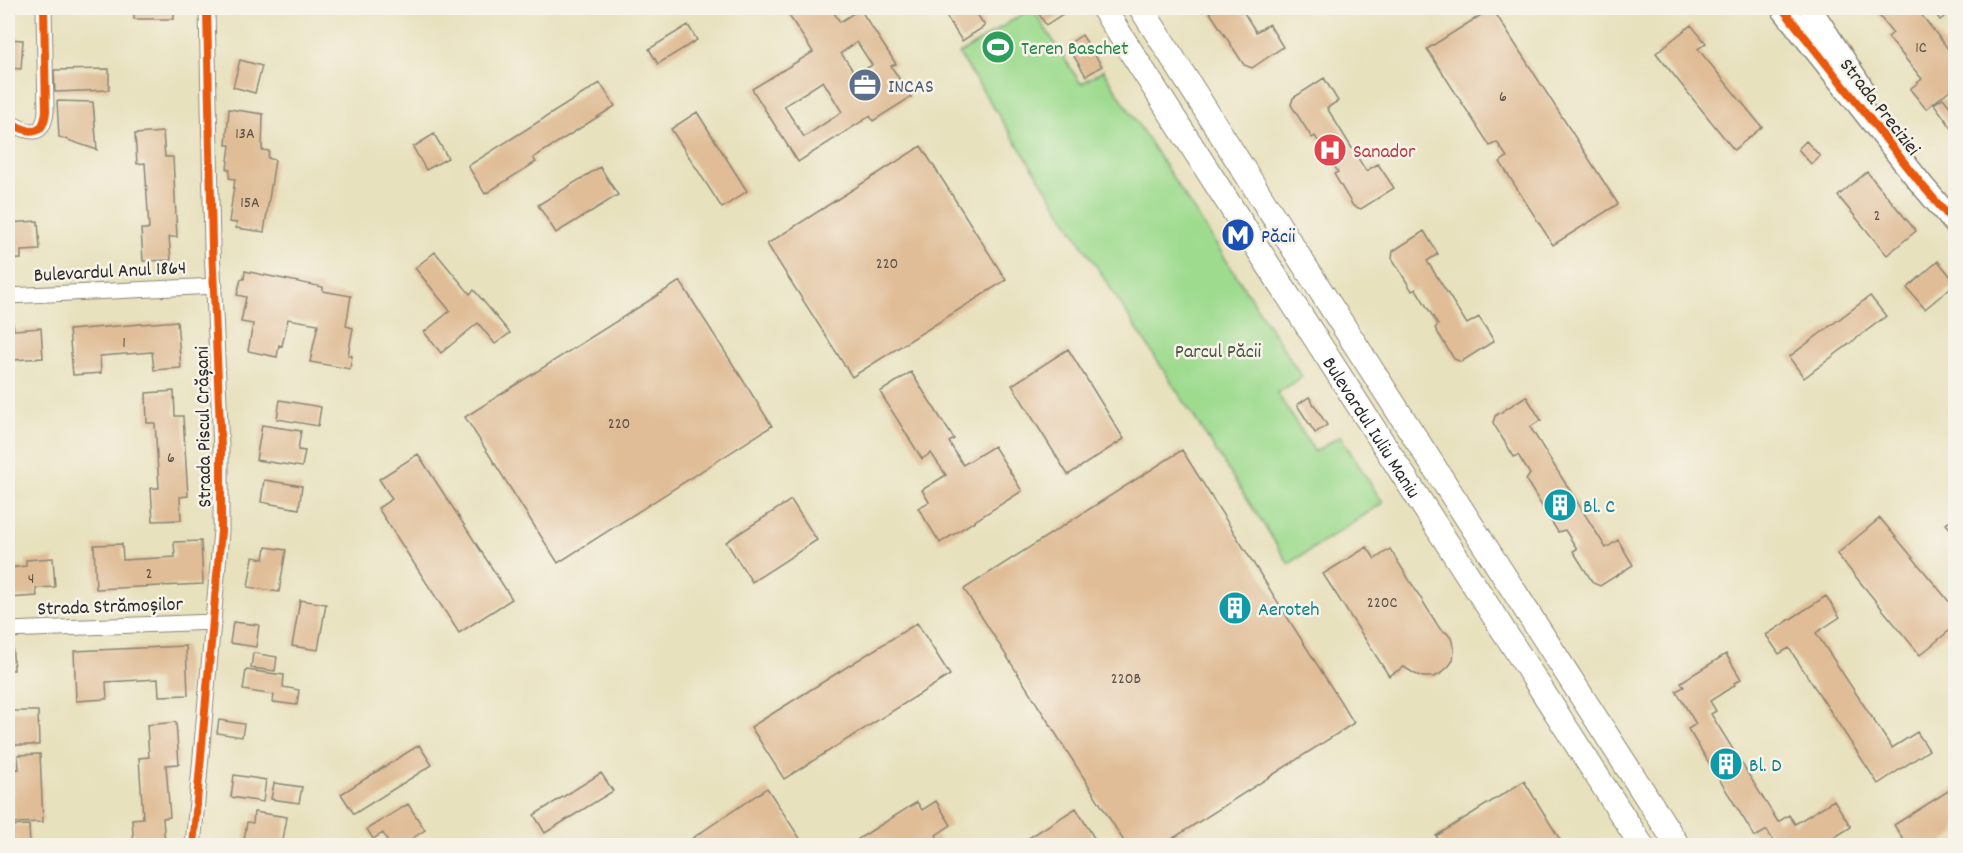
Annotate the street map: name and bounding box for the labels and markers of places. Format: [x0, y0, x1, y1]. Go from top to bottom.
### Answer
sports icon: Teren Baschet [980, 29, 1016, 65]
place label: Teren Baschet [1021, 36, 1129, 64]
office icon: INCAS [847, 67, 883, 103]
place label: INCAS [888, 74, 934, 102]
hospital icon: Sanador [1312, 132, 1348, 168]
place label: Sanador [1353, 139, 1416, 167]
metro station icon: Păcii [1220, 217, 1256, 253]
place label: Păcii [1261, 224, 1296, 252]
building icon: Bl. C [1542, 487, 1578, 523]
place label: Bl. C [1583, 494, 1615, 522]
building icon: Aeroteh [1217, 590, 1253, 626]
place label: Aeroteh [1258, 597, 1319, 625]
building icon: Bl. D [1708, 746, 1744, 782]
place label: Bl. D [1749, 753, 1781, 781]

